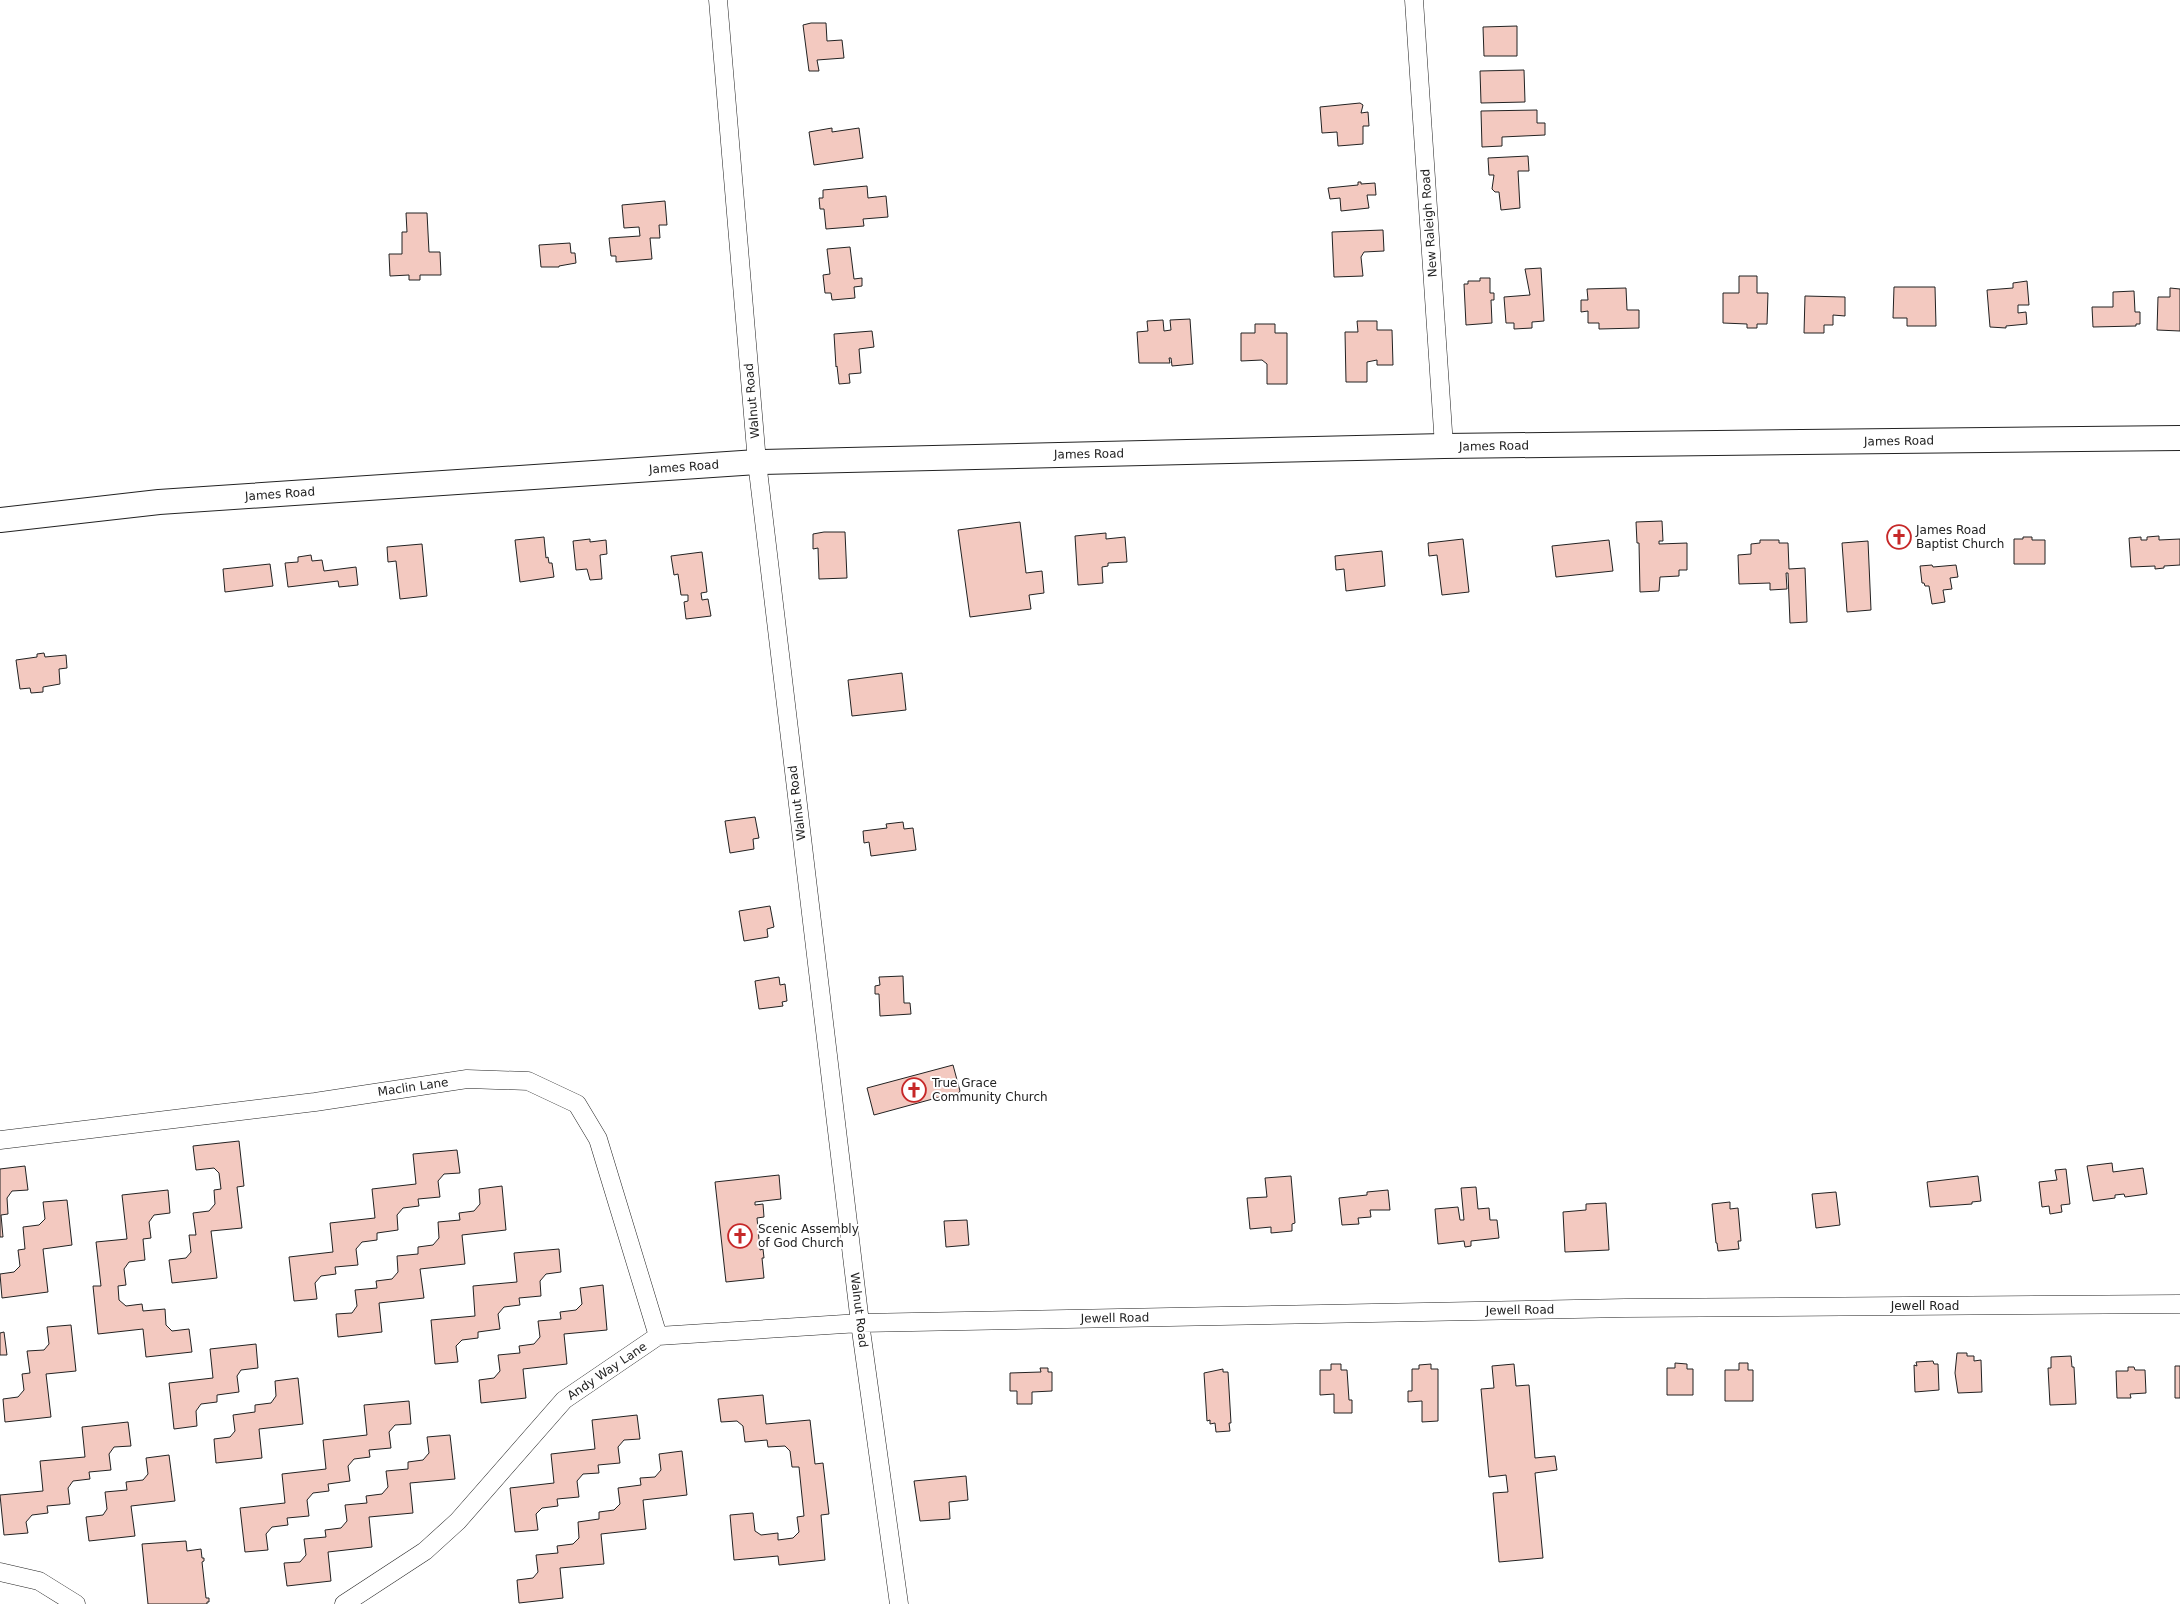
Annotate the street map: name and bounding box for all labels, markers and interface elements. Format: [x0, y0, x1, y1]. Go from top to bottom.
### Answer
street label: New Raleigh Road [1418, 168, 1440, 278]
street label: Walnut Road [742, 363, 762, 439]
street label: James Road [1863, 433, 1934, 449]
street label: James Road [1458, 438, 1529, 454]
street label: James Road [1053, 446, 1124, 462]
street label: James Road [648, 458, 719, 476]
street label: James Road [244, 485, 315, 503]
place label: James Road Baptist Church [1915, 523, 2004, 551]
church icon: James Road Baptist Church [1886, 524, 1912, 550]
street label: Walnut Road [785, 765, 809, 841]
street label: Maclin Lane [377, 1075, 449, 1099]
place label: True Grace Community Church [931, 1076, 1048, 1104]
church icon: True Grace Community Church [901, 1077, 927, 1103]
place label: Scenic Assembly of God Church [758, 1222, 859, 1250]
church icon: Scenic Assembly of God Church [727, 1223, 753, 1249]
street label: Walnut Road [847, 1272, 871, 1348]
street label: Jewell Road [1890, 1299, 1959, 1313]
street label: Jewell Road [1485, 1302, 1554, 1318]
street label: Jewell Road [1080, 1310, 1149, 1326]
street label: Andy Way Lane [565, 1339, 649, 1403]

